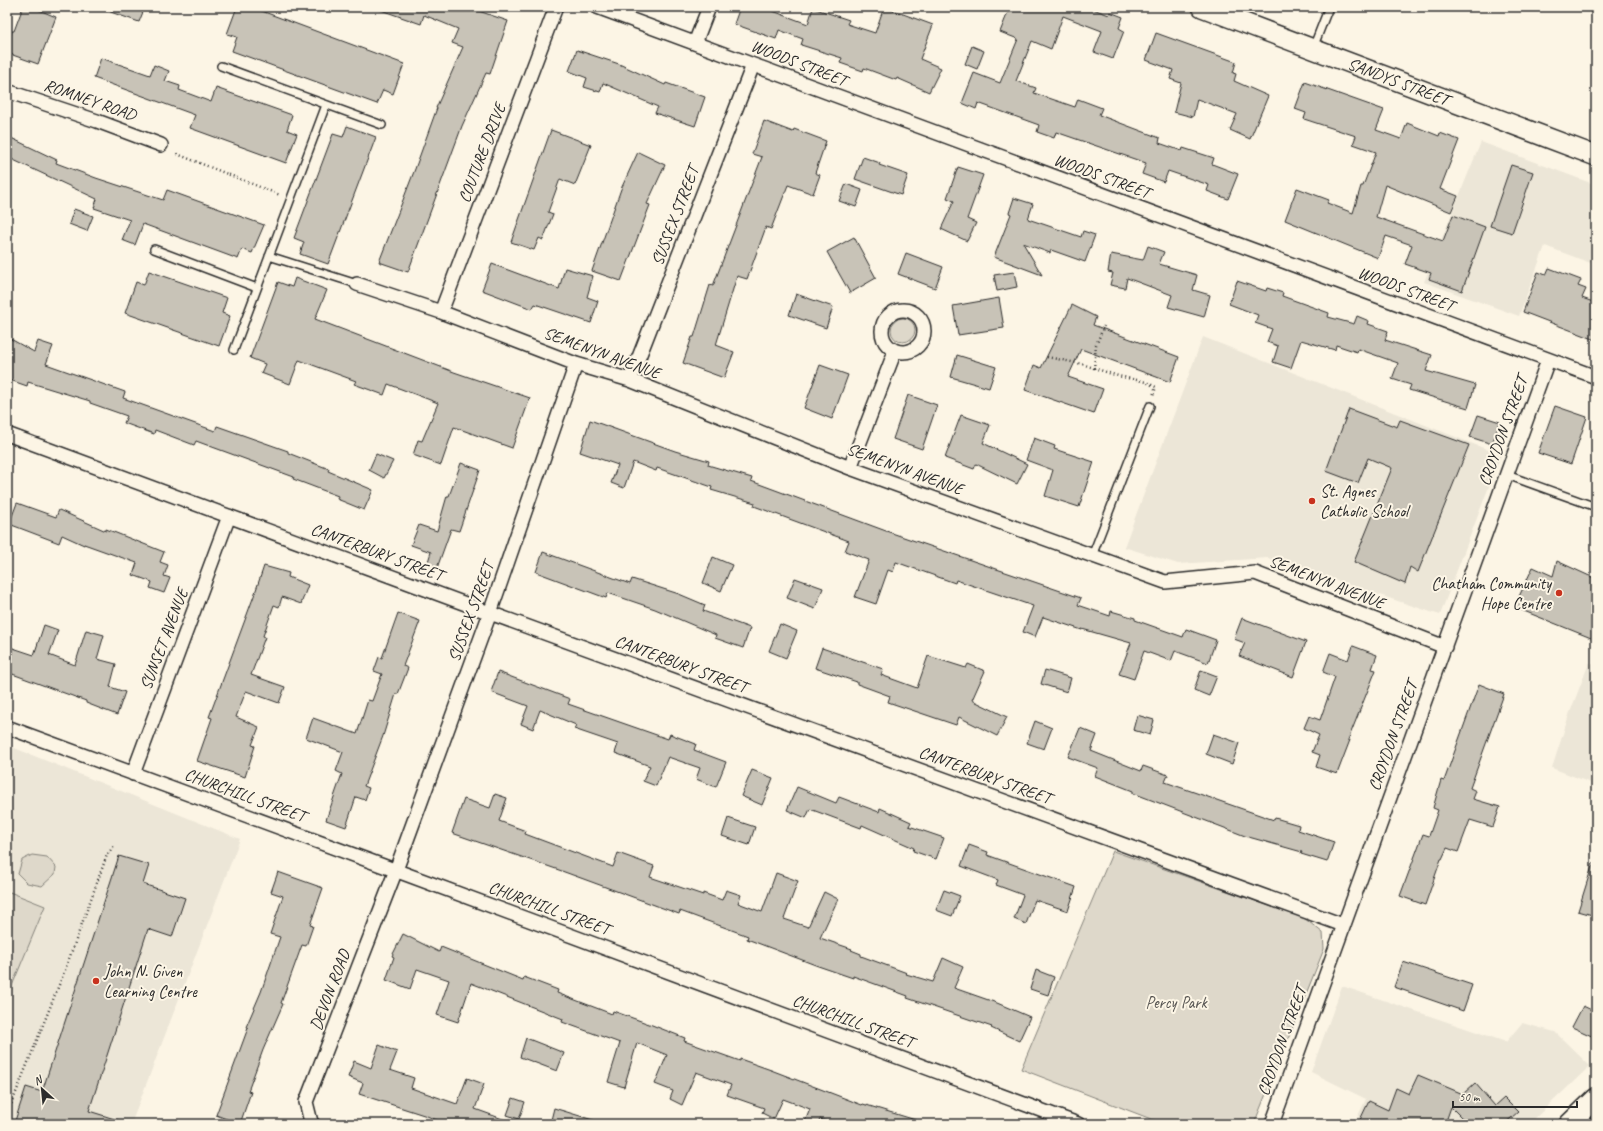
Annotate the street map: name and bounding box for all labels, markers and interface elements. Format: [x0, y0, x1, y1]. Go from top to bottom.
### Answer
street label: WOODS STREET [748, 35, 853, 92]
street label: SANDYS STREET [1345, 53, 1456, 111]
street label: ROMNEY ROAD [41, 74, 141, 126]
street label: COUTURE DRIVE [454, 98, 511, 205]
street label: WOODS STREET [1051, 149, 1156, 204]
street label: SUSSEX STREET [647, 160, 705, 268]
street label: WOODS STREET [1355, 262, 1460, 317]
street label: SEMENYN AVENUE [541, 322, 665, 385]
street label: CROYDON STREET [1474, 370, 1534, 488]
street label: SEMENYN AVENUE [844, 438, 968, 501]
place label: St. Agnes Catholic School [1320, 481, 1411, 522]
marker: St. Agnes Catholic School [1307, 496, 1317, 506]
street label: CANTERBURY STREET [308, 518, 450, 587]
street label: SEMENYN AVENUE [1266, 550, 1390, 615]
street label: SUSSEX STREET [443, 555, 500, 665]
place label: Chatham Community Hope Centre [1431, 573, 1552, 614]
street label: SUNSET AVENUE [135, 583, 194, 692]
marker: Chatham Community Hope Centre [1554, 588, 1564, 598]
street label: CANTERBURY STREET [612, 630, 754, 699]
street label: CROYDON STREET [1364, 675, 1424, 793]
street label: CANTERBURY STREET [916, 741, 1058, 810]
street label: CHURCHILL STREET [182, 763, 312, 828]
street label: CHURCHILL STREET [486, 876, 616, 941]
street label: DEVON ROAD [305, 946, 355, 1033]
place label: John N. Given Learning Centre [103, 961, 198, 1002]
marker: John N. Given Learning Centre [91, 976, 101, 986]
street label: CROYDON STREET [1253, 980, 1313, 1098]
street label: CHURCHILL STREET [790, 989, 920, 1054]
park label: Percy Park [1145, 992, 1208, 1013]
north arrow [22, 1069, 62, 1109]
text: N [31, 1071, 46, 1088]
scale bar [1453, 1083, 1577, 1109]
text: 50 m [1459, 1089, 1481, 1105]

